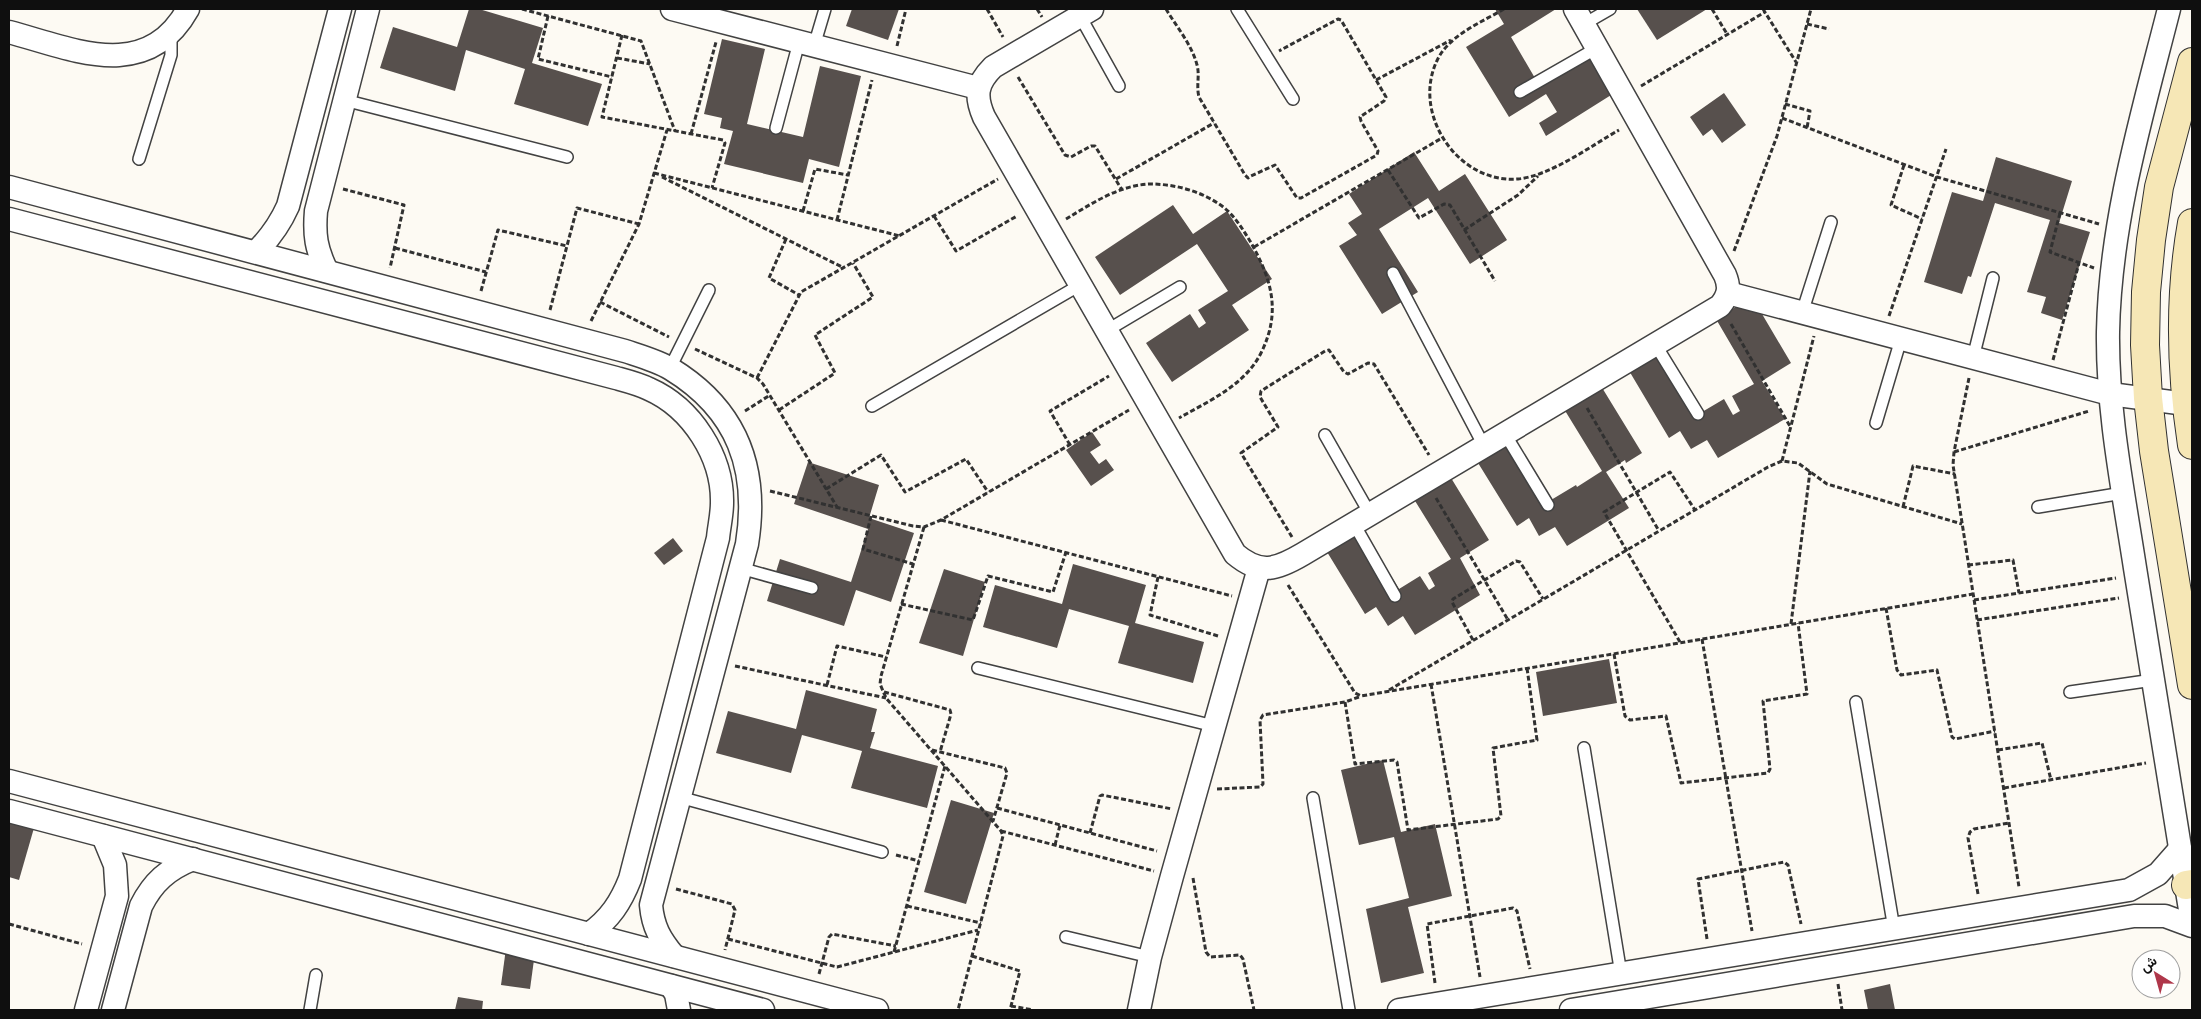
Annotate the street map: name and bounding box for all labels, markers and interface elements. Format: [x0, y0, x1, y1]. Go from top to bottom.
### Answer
north arrow [2131, 949, 2181, 999]
text: ش [2136, 951, 2163, 979]

